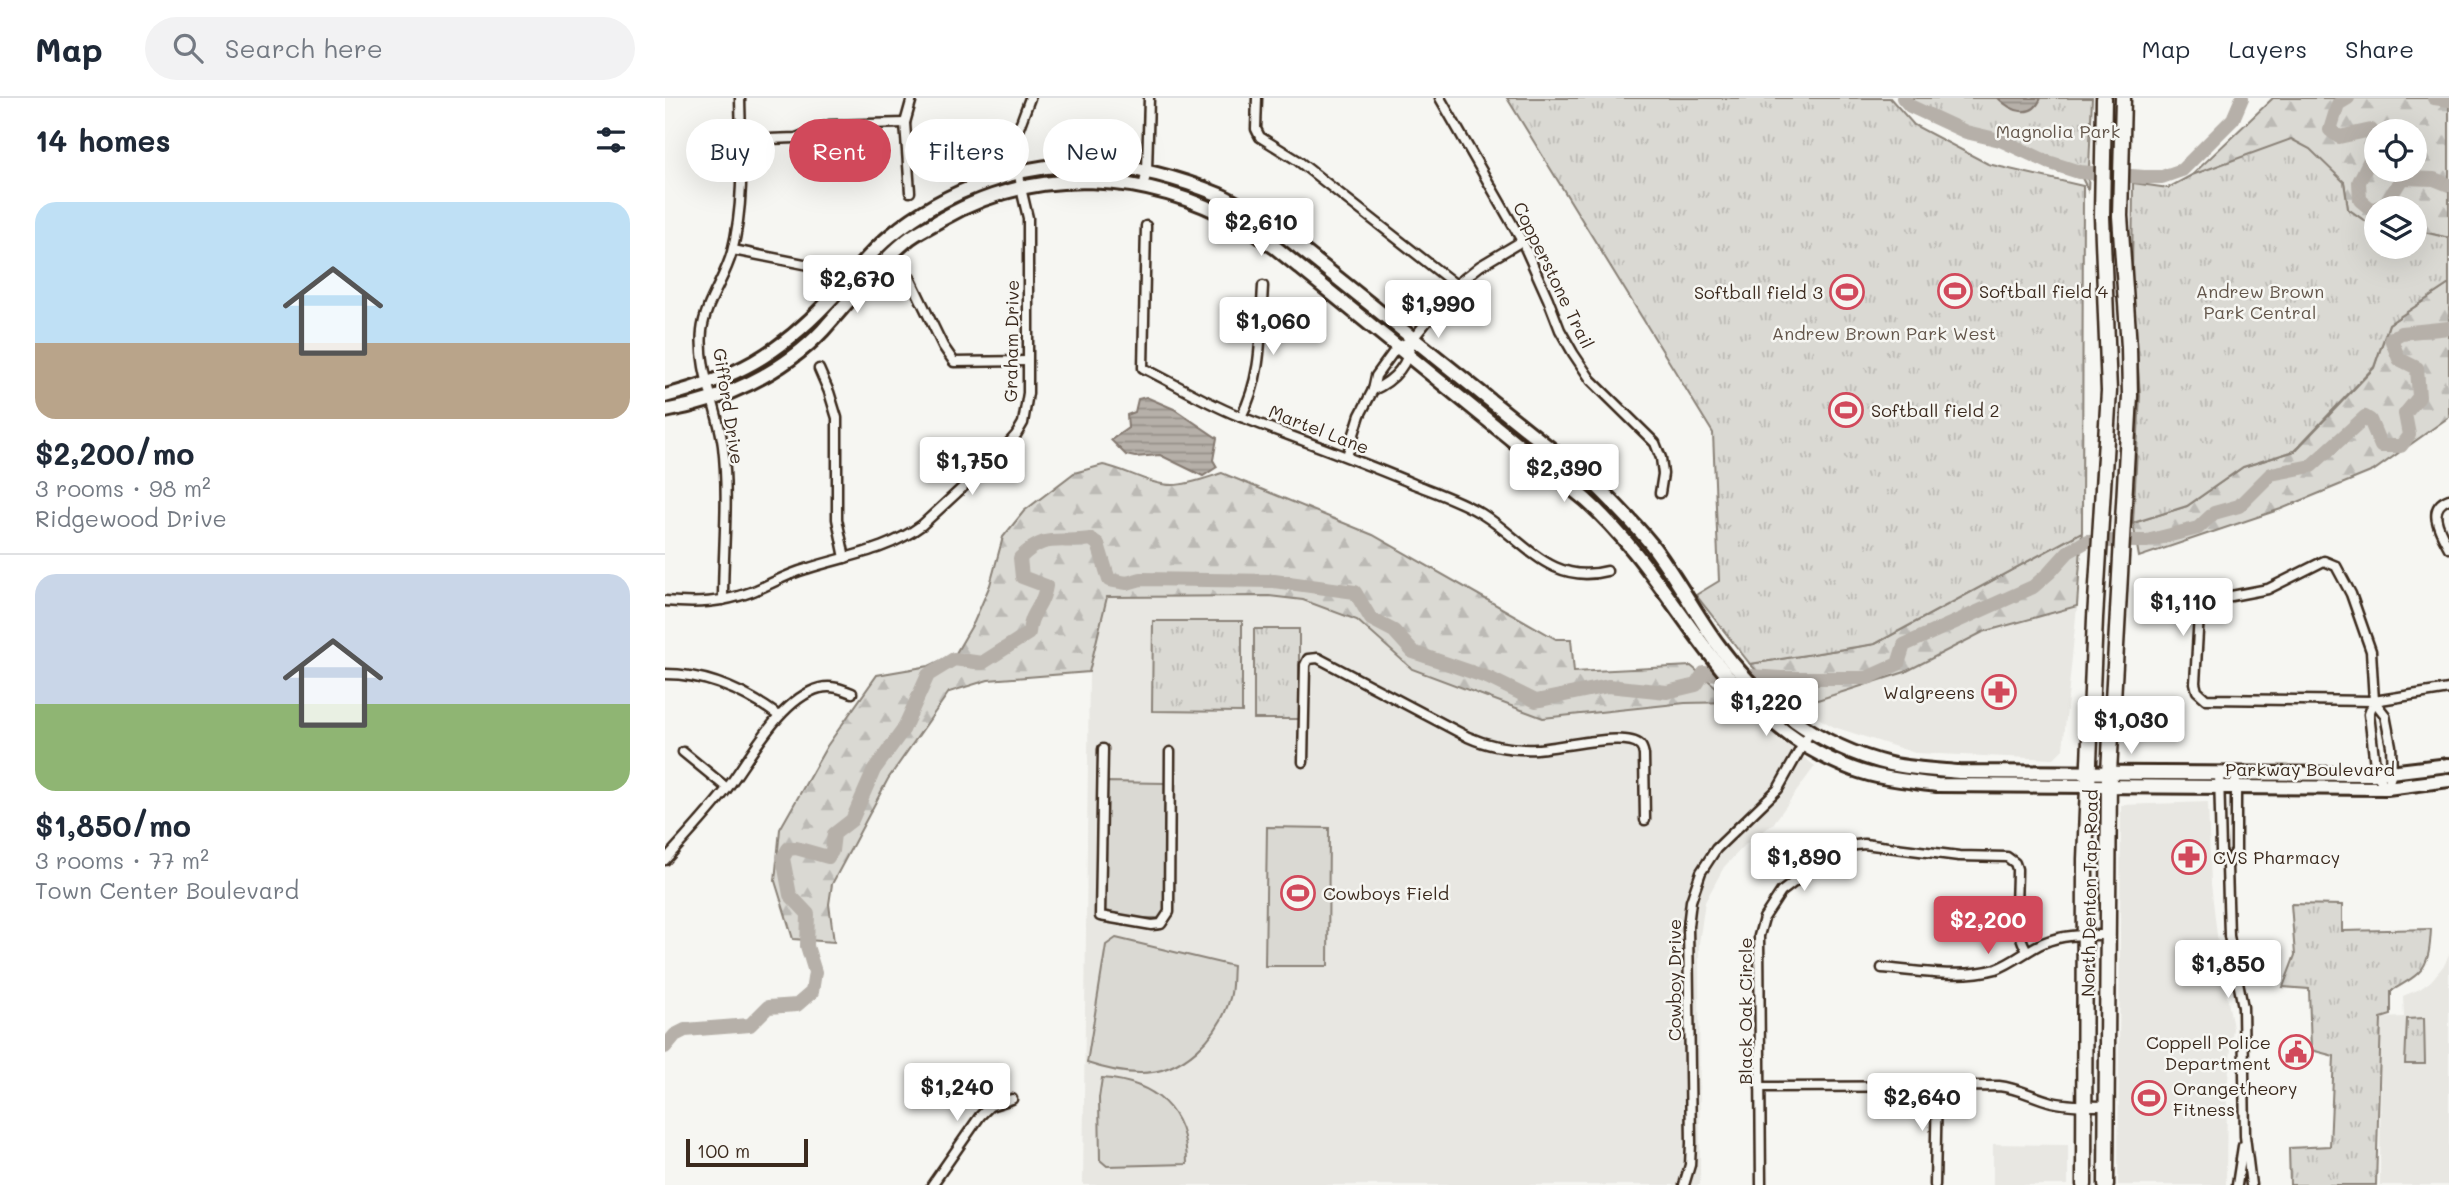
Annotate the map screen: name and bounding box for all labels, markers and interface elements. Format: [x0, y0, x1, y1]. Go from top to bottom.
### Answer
search box [145, 17, 635, 80]
text: Map [35, 27, 103, 70]
icon: search [169, 29, 207, 67]
text: Search here [225, 31, 383, 65]
text: Map [2142, 33, 2190, 64]
text: Layers [2228, 33, 2307, 64]
text: Share [2345, 33, 2414, 64]
chip: Buy [686, 119, 775, 182]
chip: Rent [789, 119, 891, 182]
chip: Filters [905, 119, 1029, 182]
chip: New [1043, 119, 1142, 182]
park label: Magnolia Park [1996, 119, 2120, 143]
map controls [2364, 119, 2427, 259]
button: locate [2364, 119, 2427, 182]
text: 14 homes [35, 120, 171, 160]
icon: filters [592, 121, 630, 159]
button: layers [2364, 196, 2427, 259]
pin: $2,610 [1204, 198, 1318, 258]
street label: Copperstone Trail [1508, 198, 1600, 352]
text: $2,610 [1224, 206, 1298, 236]
icon: home [270, 248, 396, 374]
pin: $2,670 [800, 256, 914, 315]
text: $2,670 [819, 263, 895, 293]
sports icon: Softball field 4 [1936, 272, 1974, 310]
sports icon: Softball field 3 [1828, 273, 1866, 311]
street label: Graham Drive [998, 279, 1024, 403]
place label: Softball field 4 [1979, 279, 2109, 303]
park label: Andrew Brown Park Central [2196, 279, 2324, 324]
pin: $1,990 [1381, 280, 1495, 340]
place label: Softball field 3 [1694, 280, 1823, 304]
text: $1,990 [1401, 288, 1475, 318]
pin: $1,060 [1216, 298, 1330, 357]
text: $1,060 [1236, 305, 1310, 335]
park label: Andrew Brown Park West [1772, 321, 1996, 345]
street label: Gifford Drive [708, 346, 750, 466]
sports icon: Softball field 2 [1827, 391, 1865, 429]
place label: Softball field 2 [1871, 398, 2000, 422]
street label: Martel Lane [1265, 399, 1373, 459]
text: $2,200/mo [35, 433, 194, 473]
pin: $1,750 [915, 438, 1029, 497]
pin: $2,390 [1507, 444, 1621, 504]
text: $1,750 [936, 445, 1008, 475]
text: $2,390 [1526, 452, 1602, 482]
text: 3 rooms · 98 m² [35, 473, 211, 503]
text: Ridgewood Drive [35, 503, 227, 533]
pin: $1,110 [2126, 578, 2240, 638]
text: $1,110 [2150, 586, 2216, 616]
icon: home [270, 620, 396, 746]
pharmacy icon: Walgreens [1980, 673, 2018, 711]
pin: $1,220 [1709, 678, 1823, 738]
place label: Walgreens [1883, 680, 1975, 704]
text: $1,220 [1730, 686, 1802, 716]
pin: $1,030 [2074, 696, 2188, 756]
text: $1,030 [2094, 704, 2168, 734]
street label: Parkway Boulevard [2225, 757, 2395, 781]
street label: North Denton Tap Road [2075, 789, 2103, 997]
text: $1,850/mo [35, 805, 191, 845]
pin: $1,890 [1747, 834, 1861, 893]
pharmacy icon: CVS Pharmacy [2170, 838, 2208, 876]
text: $1,890 [1767, 841, 1841, 871]
text: 3 rooms · 77 m² [35, 845, 209, 875]
place label: CVS Pharmacy [2213, 845, 2340, 869]
sports icon: Cowboys Field [1279, 874, 1317, 912]
text: Town Center Boulevard [35, 875, 299, 905]
place label: Cowboys Field [1323, 881, 1449, 905]
pin: $2,200 [1931, 896, 2045, 956]
text: $2,200 [1950, 904, 2026, 934]
street label: Cowboy Drive [1662, 919, 1686, 1041]
street label: Black Oak Circle [1733, 937, 1757, 1085]
pin: $1,850 [2171, 940, 2285, 1000]
text: $1,850 [2191, 948, 2265, 978]
place label: Coppell Police Department [2146, 1030, 2271, 1075]
public building icon: Coppell Police Department [2277, 1033, 2315, 1071]
pin: $1,240 [900, 1063, 1014, 1123]
text: $1,240 [920, 1071, 994, 1101]
pin: $2,640 [1865, 1074, 1979, 1133]
place label: Orangetheory Fitness [2173, 1076, 2297, 1121]
sports icon: Orangetheory Fitness [2130, 1079, 2168, 1117]
text: $2,640 [1883, 1081, 1961, 1111]
scale bar [686, 1136, 809, 1168]
text: 100 m [697, 1138, 750, 1163]

